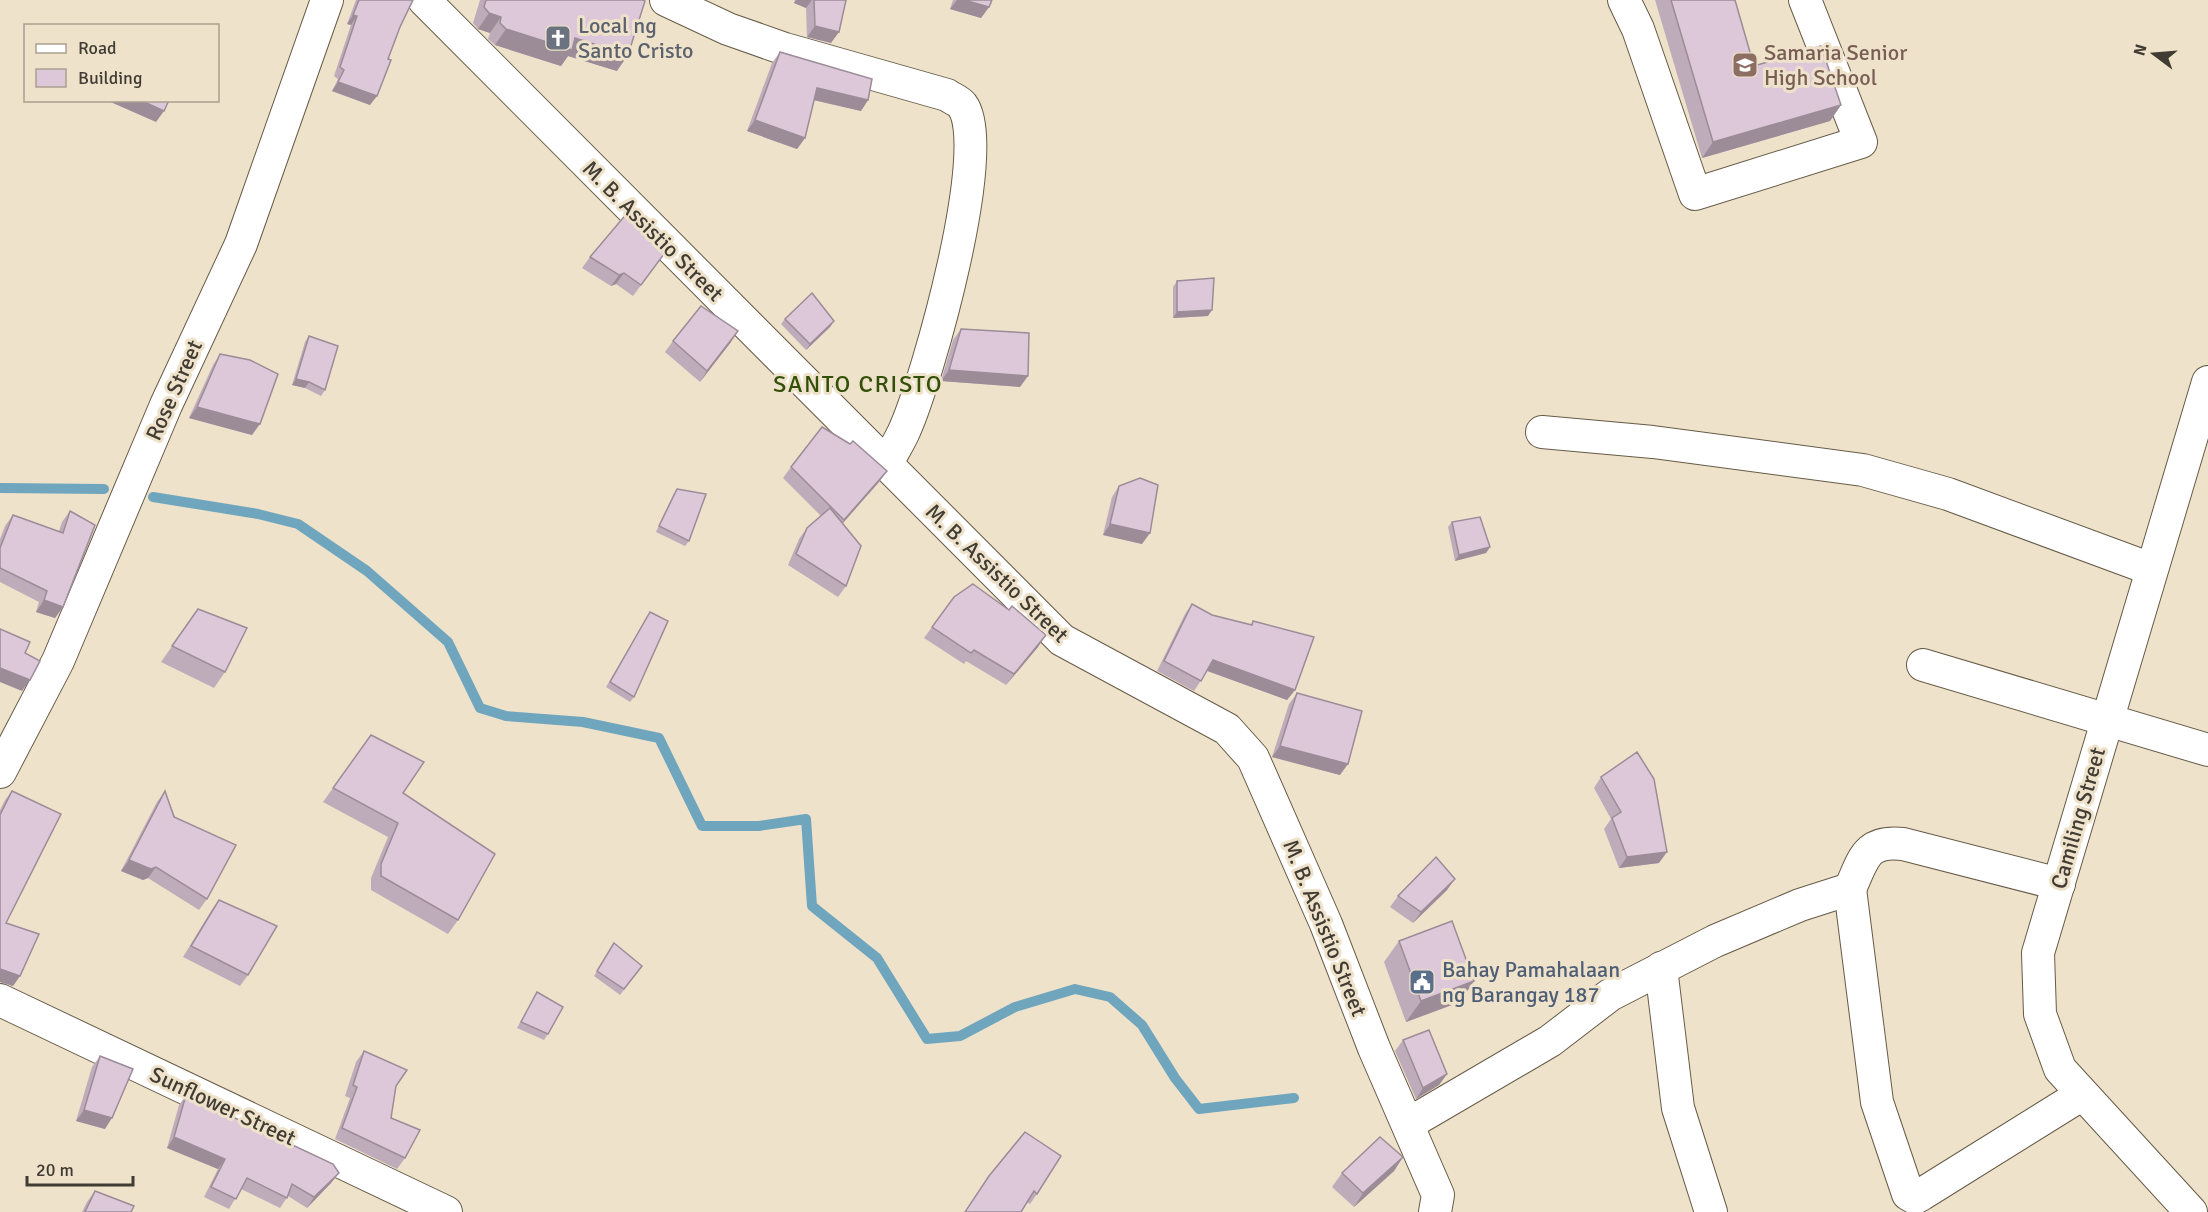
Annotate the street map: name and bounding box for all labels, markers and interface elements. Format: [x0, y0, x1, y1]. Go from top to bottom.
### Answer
place label: Local ng Santo Cristo [578, 12, 693, 64]
church icon: Local ng Santo Cristo [543, 23, 573, 53]
legend [24, 24, 219, 102]
north arrow [2124, 24, 2184, 84]
text: Road [78, 37, 117, 59]
place label: Samaria Senior High School [1764, 39, 1907, 91]
text: N [2129, 42, 2152, 58]
school or university icon: Samaria Senior High School [1730, 50, 1760, 80]
text: Building [78, 67, 142, 89]
street label: M. B. Assistio Street [577, 155, 729, 307]
street label: Rose Street [140, 335, 208, 444]
district label: SANTO CRISTO [773, 369, 943, 399]
street label: M. B. Assistio Street [920, 498, 1074, 648]
street label: Camiling Street [2045, 744, 2111, 892]
street label: M. B. Assistio Street [1277, 836, 1373, 1021]
place label: Bahay Pamahalaan ng Barangay 187 [1442, 956, 1620, 1008]
public building icon: Bahay Pamahalaan ng Barangay 187 [1407, 967, 1437, 997]
street label: Sunflower Street [146, 1060, 300, 1152]
scale bar [27, 1149, 134, 1187]
text: 20 m [36, 1159, 74, 1181]

